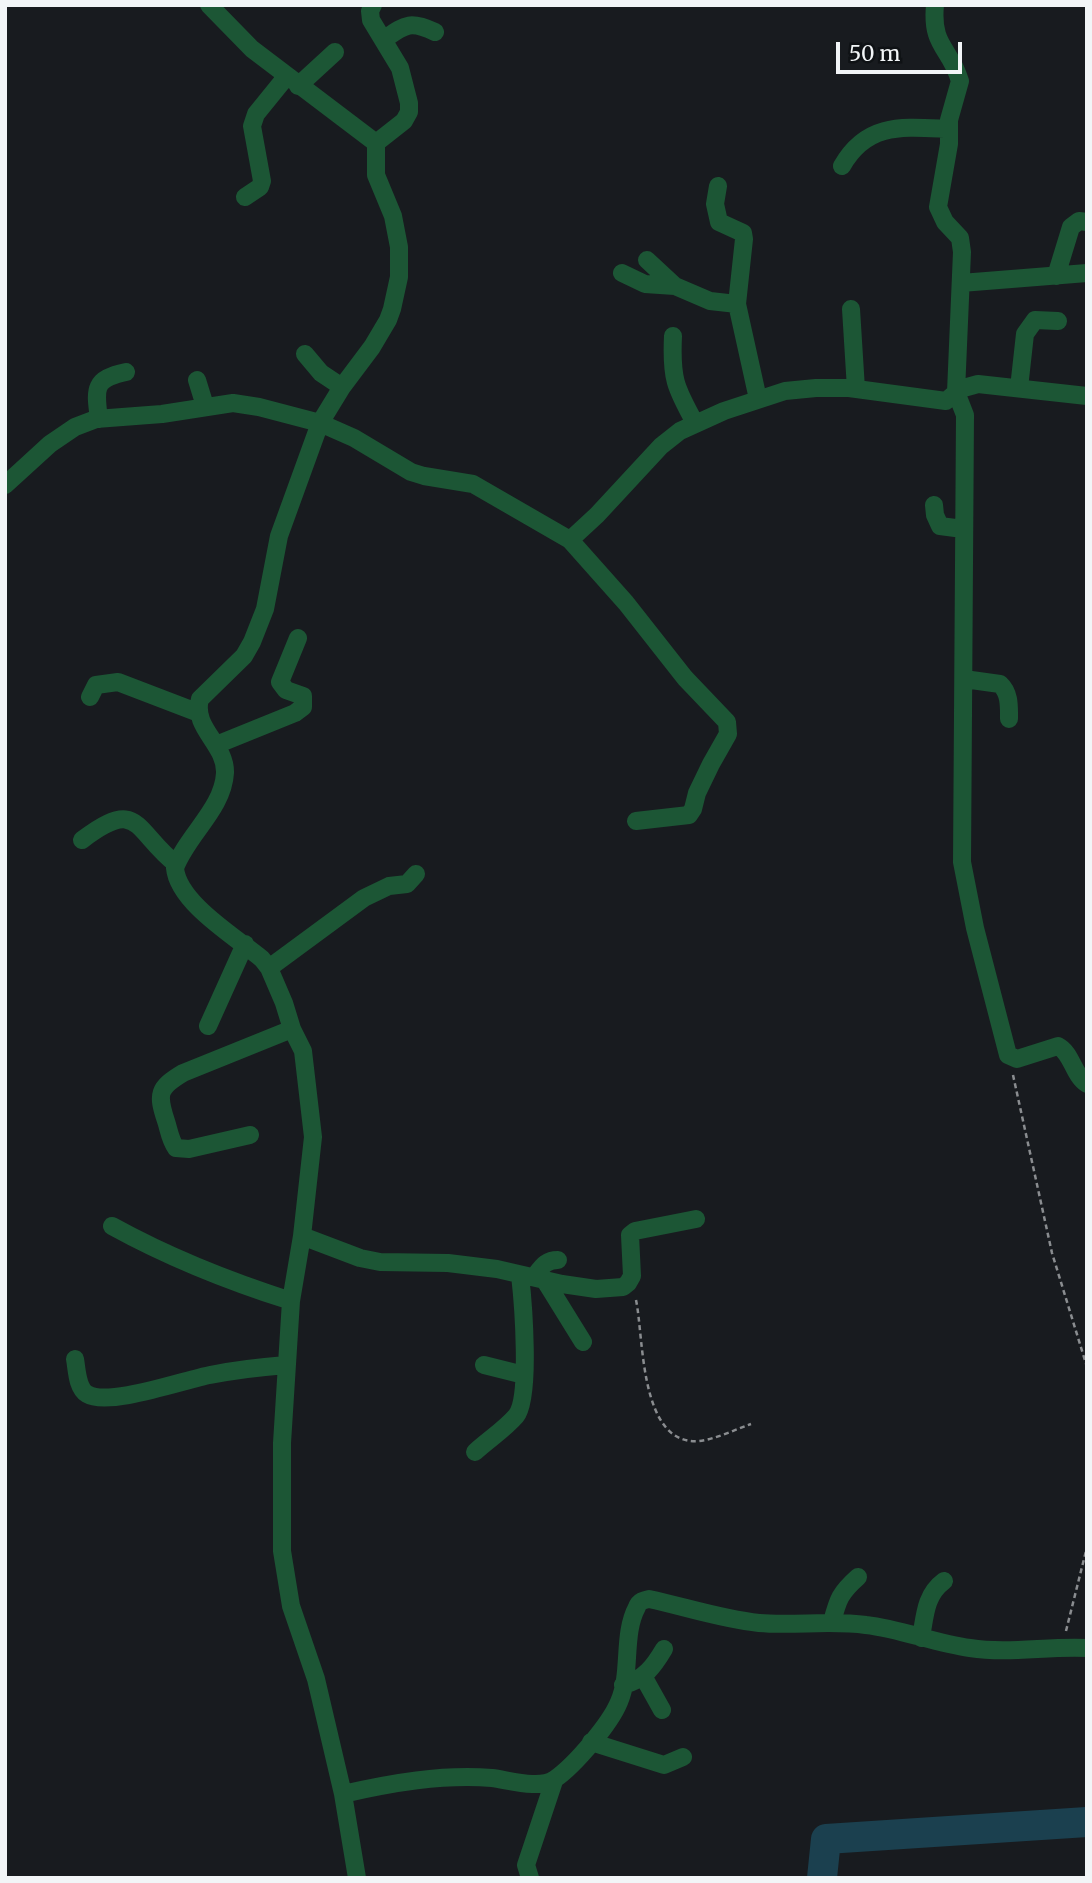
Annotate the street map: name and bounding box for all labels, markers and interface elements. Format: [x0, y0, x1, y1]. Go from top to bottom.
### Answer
scale bar [840, 28, 966, 72]
text: 50 m [849, 40, 900, 67]

